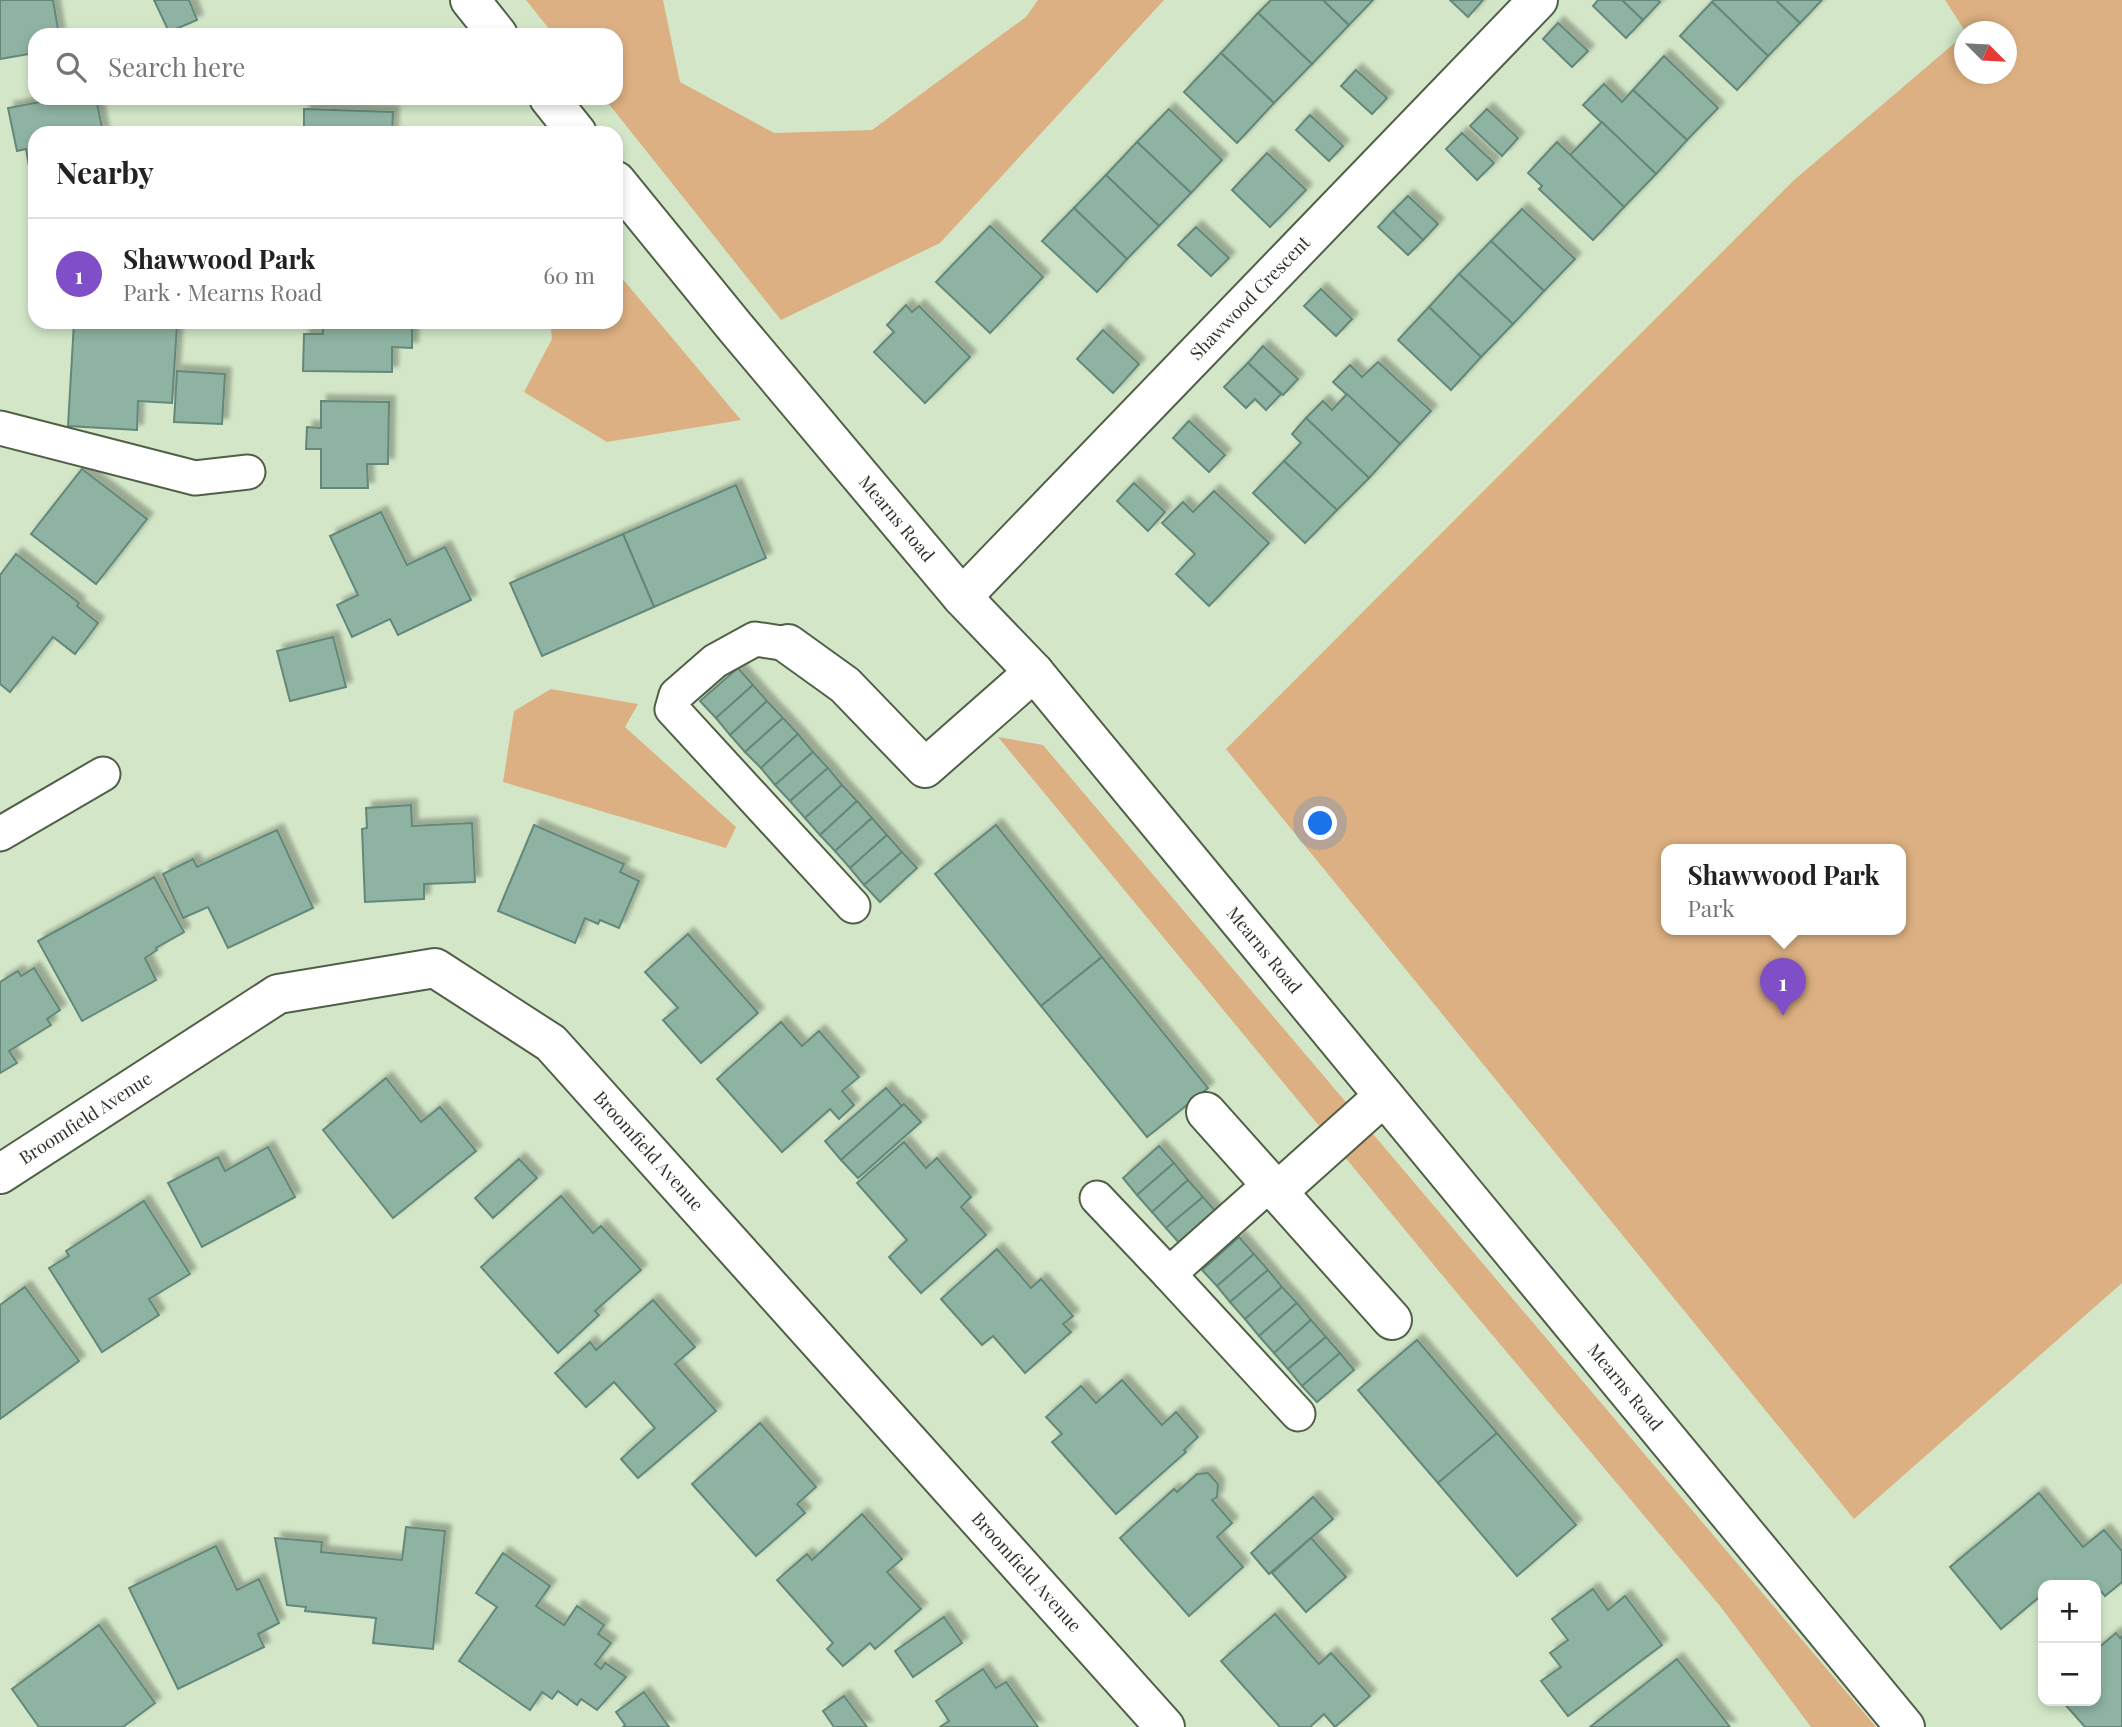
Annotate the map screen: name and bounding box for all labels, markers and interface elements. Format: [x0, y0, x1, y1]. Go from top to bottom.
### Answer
north arrow [1954, 21, 2017, 84]
search box [28, 28, 623, 105]
icon: search [52, 48, 90, 86]
text: Search here [108, 49, 245, 84]
text: Nearby [56, 152, 154, 192]
street label: Shawwood Crescent [1184, 230, 1315, 365]
text: Shawwood Park [123, 241, 315, 276]
text: 1 [75, 259, 83, 290]
text: 60 m [543, 259, 595, 290]
text: Park · Mearns Road [123, 276, 322, 307]
street label: Mearns Road [854, 470, 941, 567]
your location [1303, 806, 1337, 840]
popup [1661, 844, 1906, 935]
text: Shawwood Park [1687, 857, 1880, 892]
text: Park [1687, 892, 1735, 923]
street label: Mearns Road [1222, 901, 1308, 999]
pin: 1 [1760, 958, 1806, 1016]
street label: Broomfield Avenue [14, 1066, 156, 1170]
street label: Broomfield Avenue [589, 1085, 709, 1216]
street label: Mearns Road [1583, 1339, 1669, 1436]
street label: Broomfield Avenue [967, 1507, 1087, 1637]
map controls [2038, 1580, 2101, 1706]
button: + [2038, 1580, 2101, 1643]
button: − [2038, 1643, 2101, 1706]

